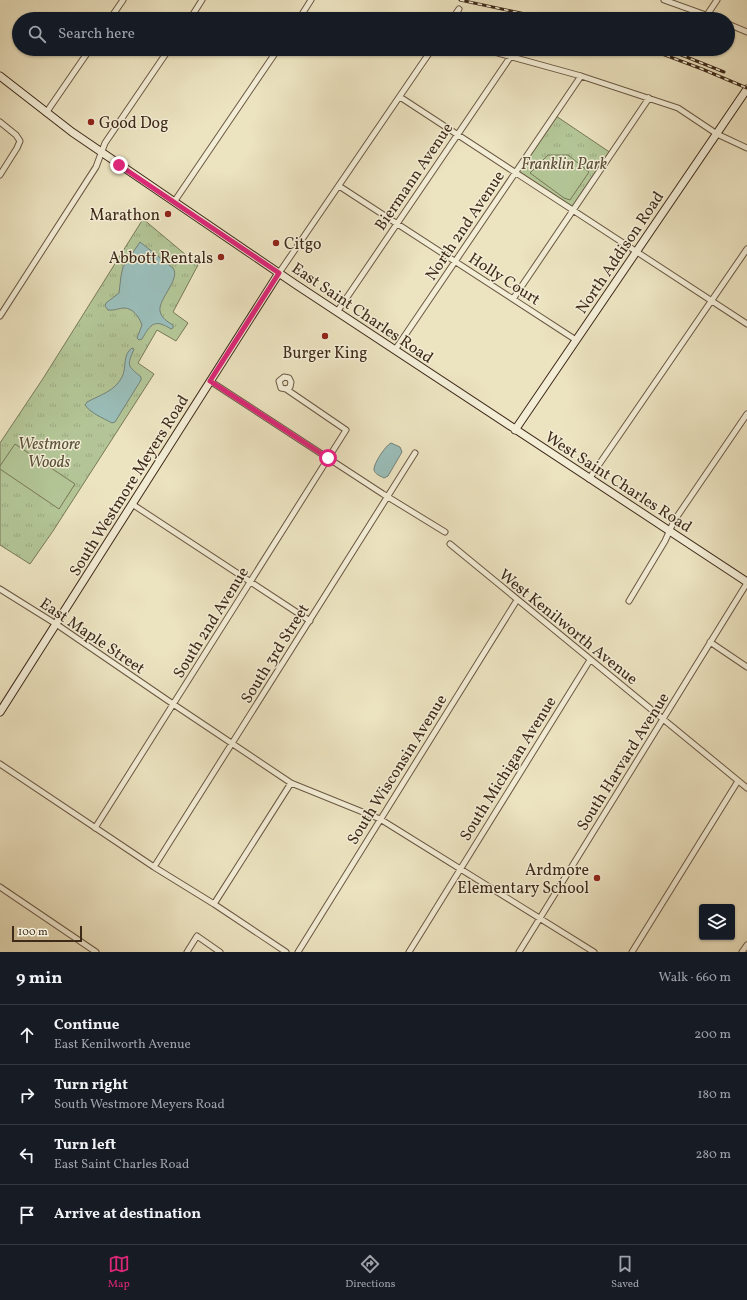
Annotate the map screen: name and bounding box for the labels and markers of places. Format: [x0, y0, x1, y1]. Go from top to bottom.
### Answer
place label: Good Dog [99, 113, 168, 135]
marker: Good Dog [86, 117, 96, 127]
place label: Marathon [89, 205, 160, 227]
marker: Marathon [163, 209, 173, 219]
place label: Citgo [284, 234, 322, 256]
marker: Citgo [271, 238, 281, 248]
place label: Abbott Rentals [109, 248, 213, 270]
marker: Abbott Rentals [216, 252, 226, 262]
marker: Burger King [320, 331, 330, 341]
place label: Burger King [283, 343, 367, 365]
place label: Ardmore Elementary School [457, 860, 589, 900]
marker: Ardmore Elementary School [592, 873, 602, 883]

